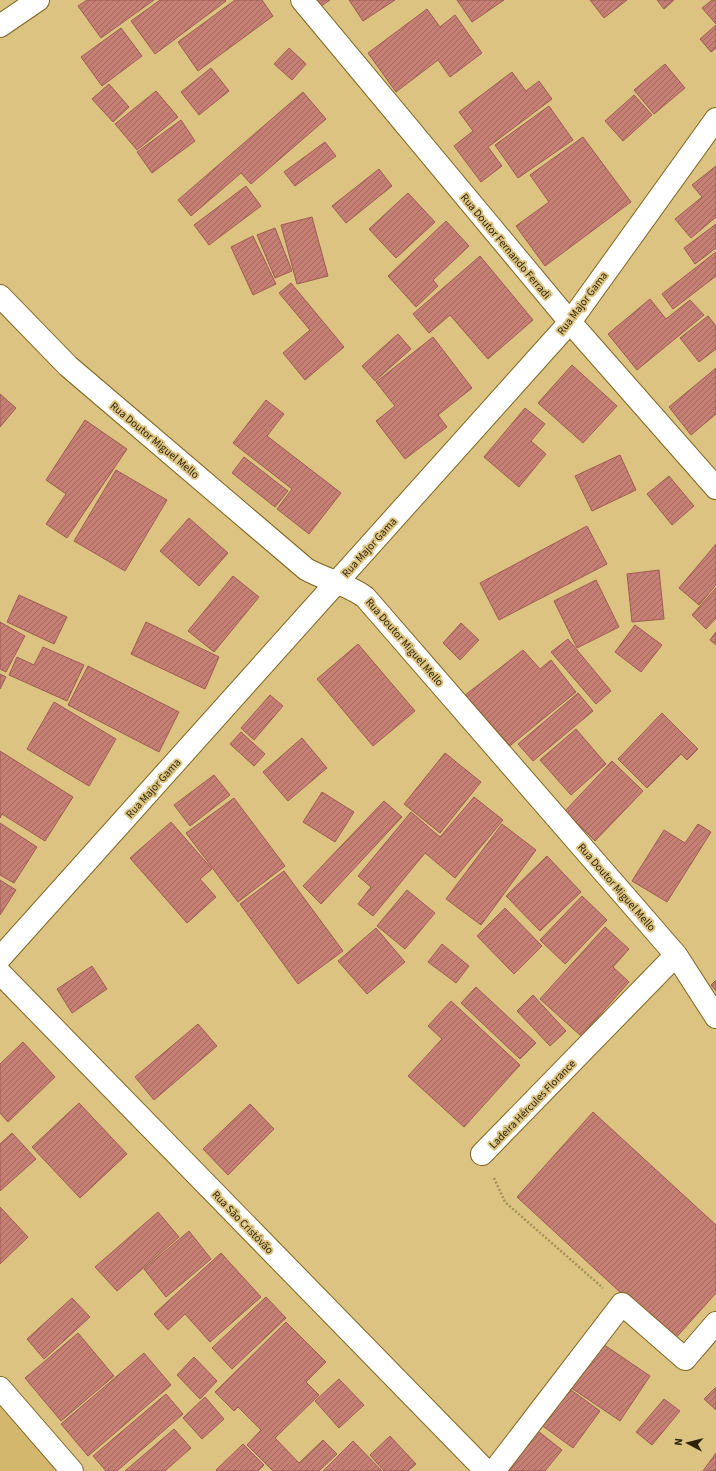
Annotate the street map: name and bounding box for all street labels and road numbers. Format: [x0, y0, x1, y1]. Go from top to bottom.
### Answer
street label: Rua Doutor Fernando Ferradi [457, 191, 554, 302]
street label: Rua Major Gama [554, 269, 611, 338]
street label: Rua Doutor Miguel Mello [107, 399, 202, 482]
street label: Rua Major Gama [339, 514, 400, 580]
street label: Rua Doutor Miguel Mello [362, 595, 447, 690]
street label: Rua Major Gama [123, 755, 184, 821]
street label: Rua Doutor Miguel Mello [574, 840, 659, 935]
street label: Ladeira Hércules Florance [486, 1056, 579, 1152]
street label: Rua São Cristóvão [209, 1187, 277, 1257]

